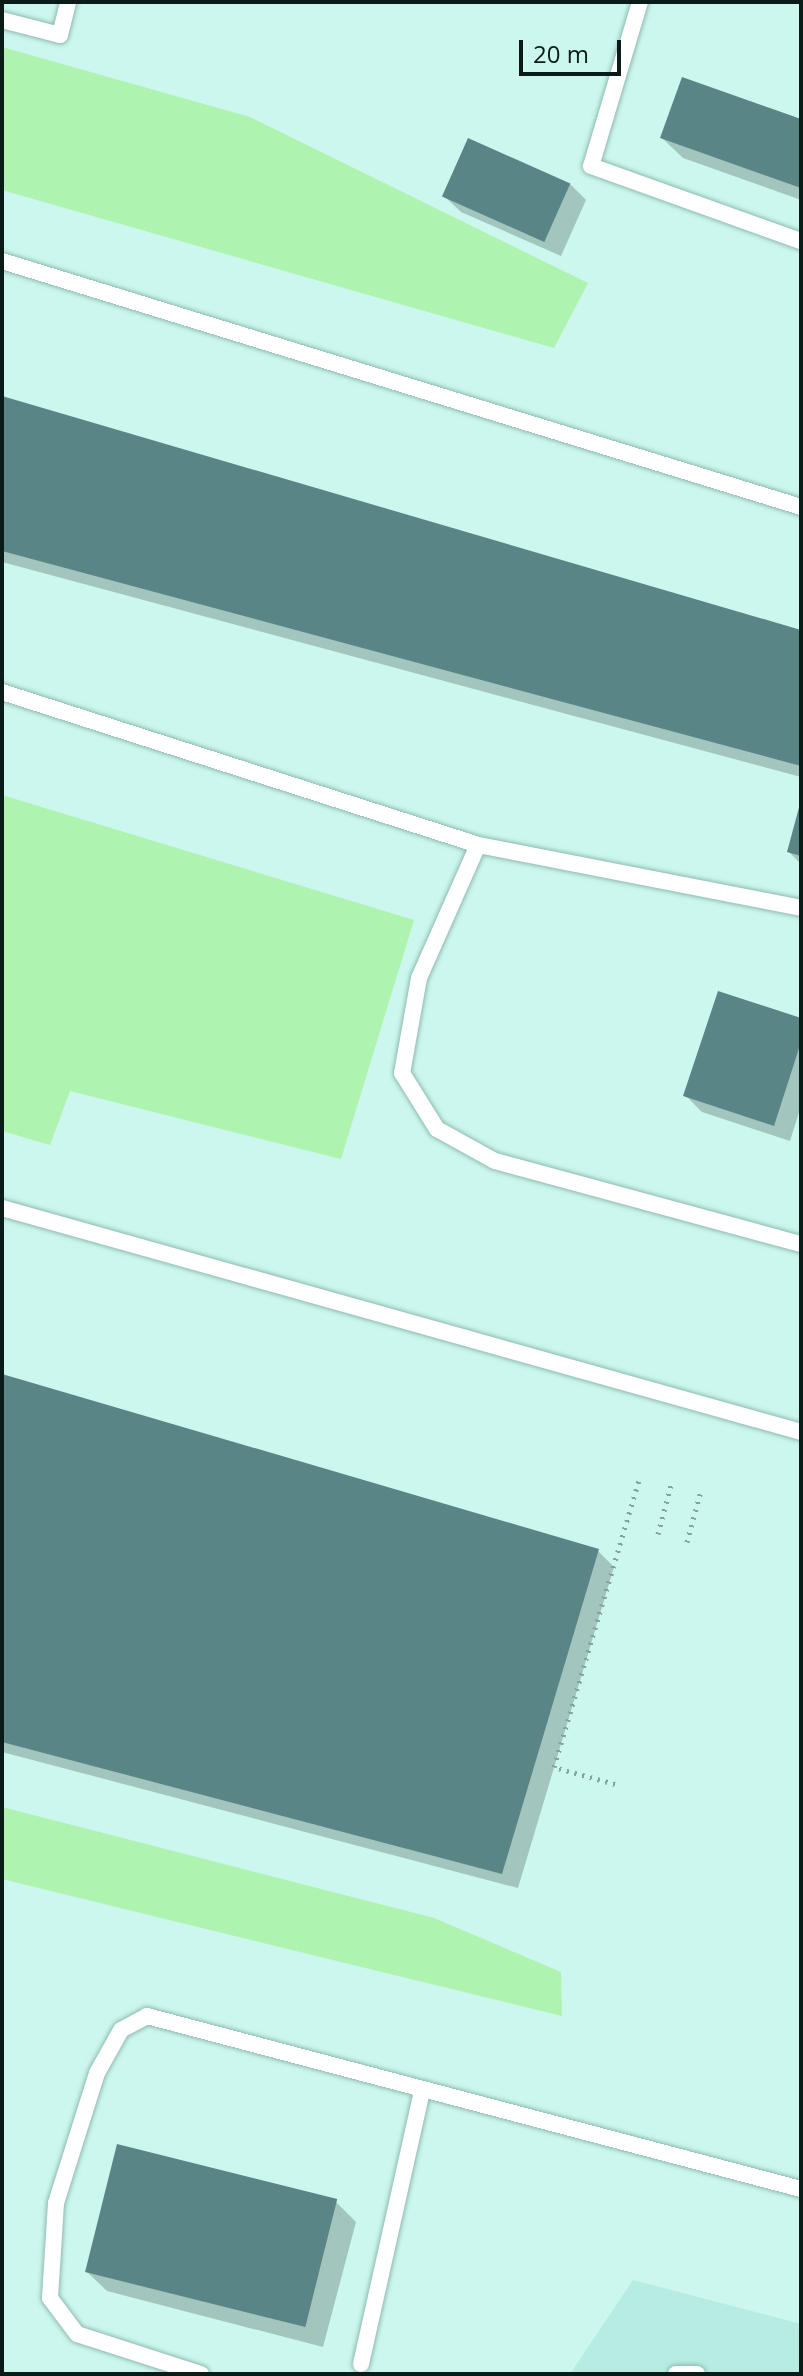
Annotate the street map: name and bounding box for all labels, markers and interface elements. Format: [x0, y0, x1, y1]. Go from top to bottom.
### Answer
scale bar [523, 24, 625, 74]
text: 20 m [533, 37, 589, 70]

